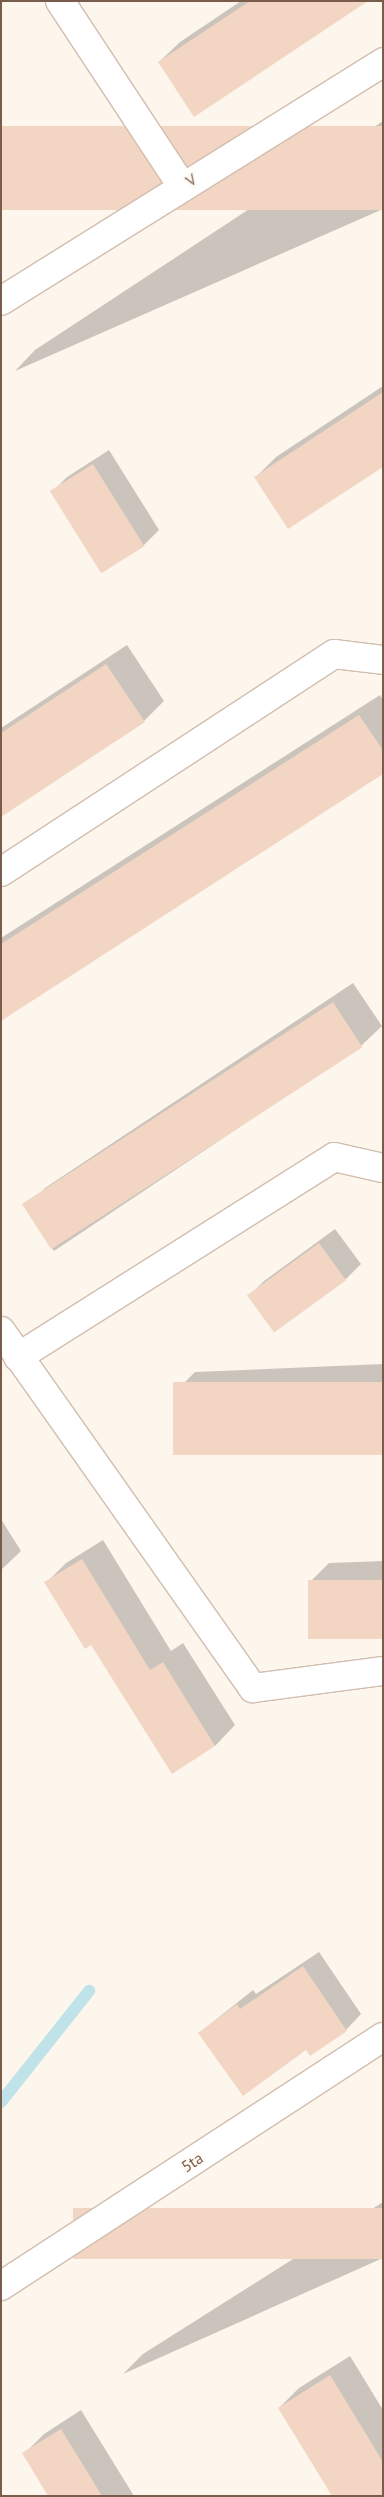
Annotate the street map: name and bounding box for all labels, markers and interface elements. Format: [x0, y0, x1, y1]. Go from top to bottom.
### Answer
street label: V [182, 169, 200, 191]
street label: 5ta [178, 2148, 206, 2176]

